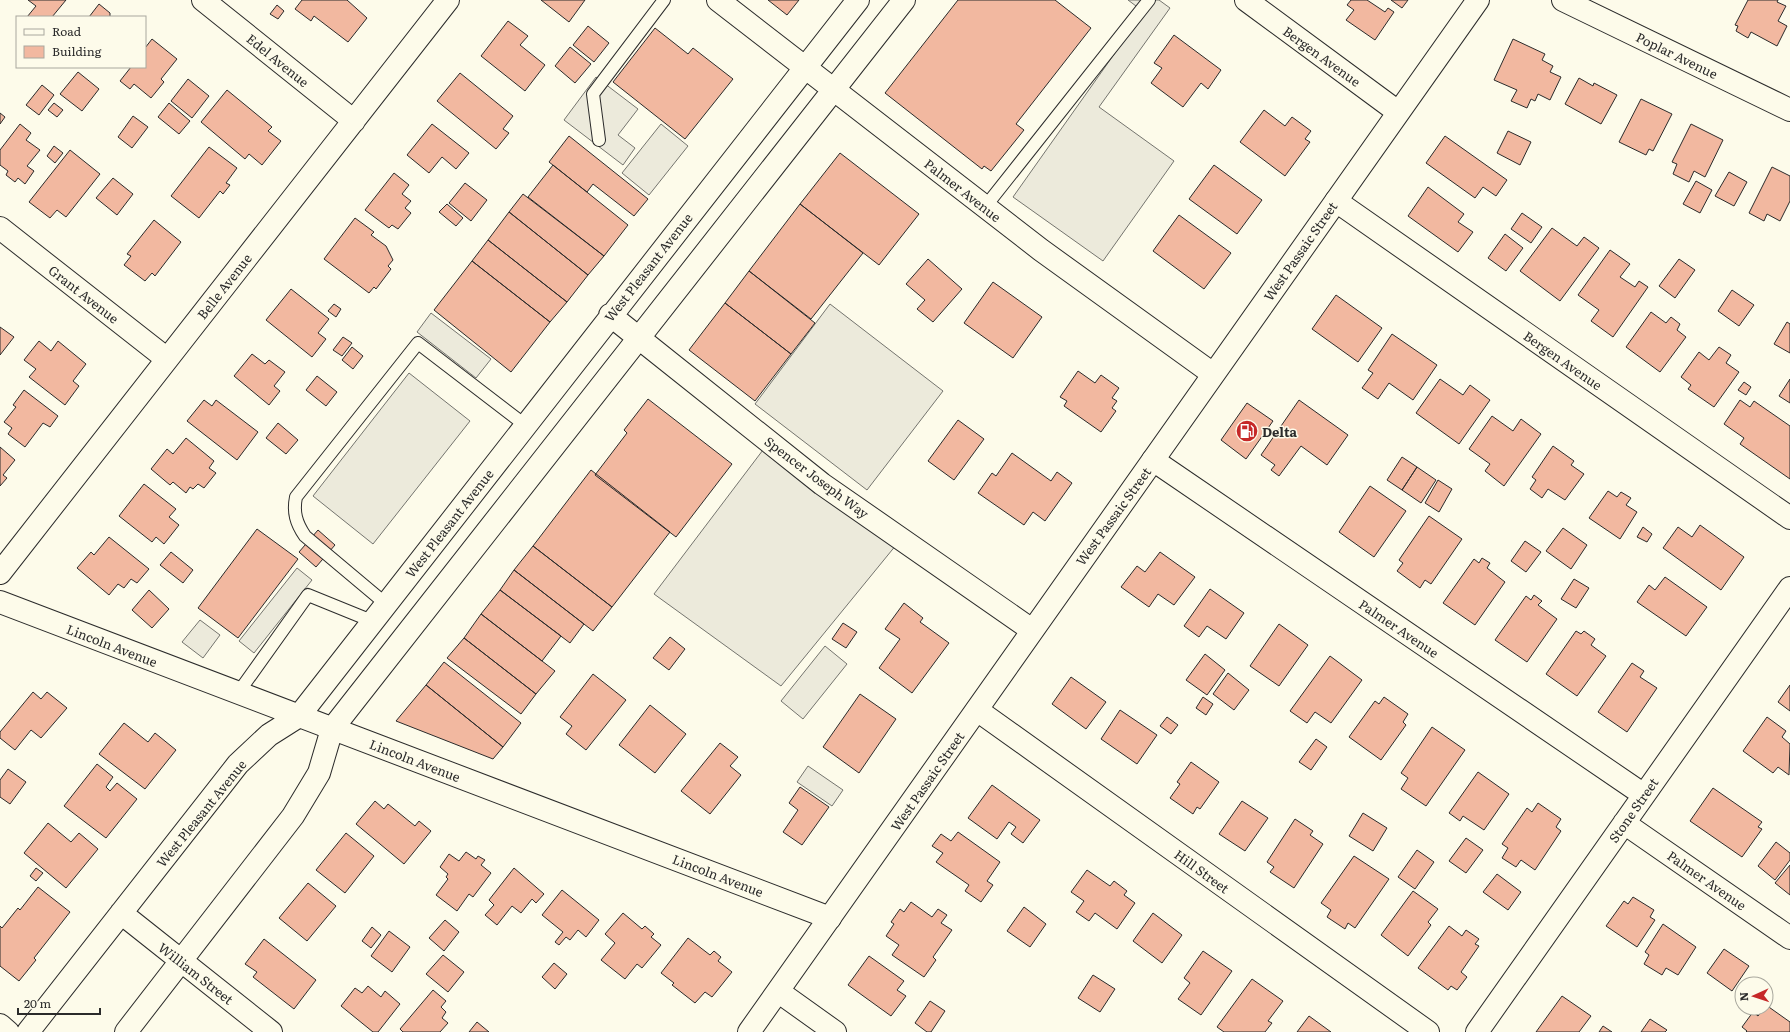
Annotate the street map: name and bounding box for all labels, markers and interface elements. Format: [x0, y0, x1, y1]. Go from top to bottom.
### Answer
legend [16, 16, 146, 68]
street label: Bergen Avenue [1279, 21, 1365, 91]
text: Road [52, 22, 82, 40]
street label: Poplar Avenue [1633, 27, 1721, 83]
street label: Edel Avenue [243, 29, 313, 91]
text: Building [52, 42, 102, 60]
street label: Palmer Avenue [921, 154, 1006, 226]
street label: West Passaic Street [1259, 197, 1342, 304]
street label: West Pleasant Avenue [599, 208, 697, 325]
street label: Belle Avenue [192, 249, 256, 323]
street label: Grant Avenue [45, 260, 123, 328]
street label: Bergen Avenue [1520, 326, 1606, 394]
fuel station icon: Delta [1234, 418, 1260, 444]
place label: Delta [1262, 422, 1297, 441]
street label: Spencer Joseph Way [761, 431, 874, 523]
street label: West Passaic Street [1071, 462, 1156, 569]
street label: West Pleasant Avenue [400, 464, 498, 581]
street label: Palmer Avenue [1355, 594, 1443, 662]
street label: Lincoln Avenue [64, 619, 161, 671]
street label: West Passaic Street [886, 727, 969, 834]
street label: Lincoln Avenue [367, 734, 464, 786]
street label: West Pleasant Avenue [152, 755, 250, 871]
street label: Stone Street [1604, 773, 1663, 846]
street label: Hill Street [1171, 845, 1234, 898]
street label: Palmer Avenue [1664, 846, 1751, 914]
street label: Lincoln Avenue [670, 849, 767, 901]
street label: William Street [154, 938, 238, 1009]
north arrow [1734, 976, 1774, 1016]
scale bar [18, 990, 100, 1016]
text: N [1735, 992, 1751, 1002]
text: 20 m [24, 994, 51, 1012]

